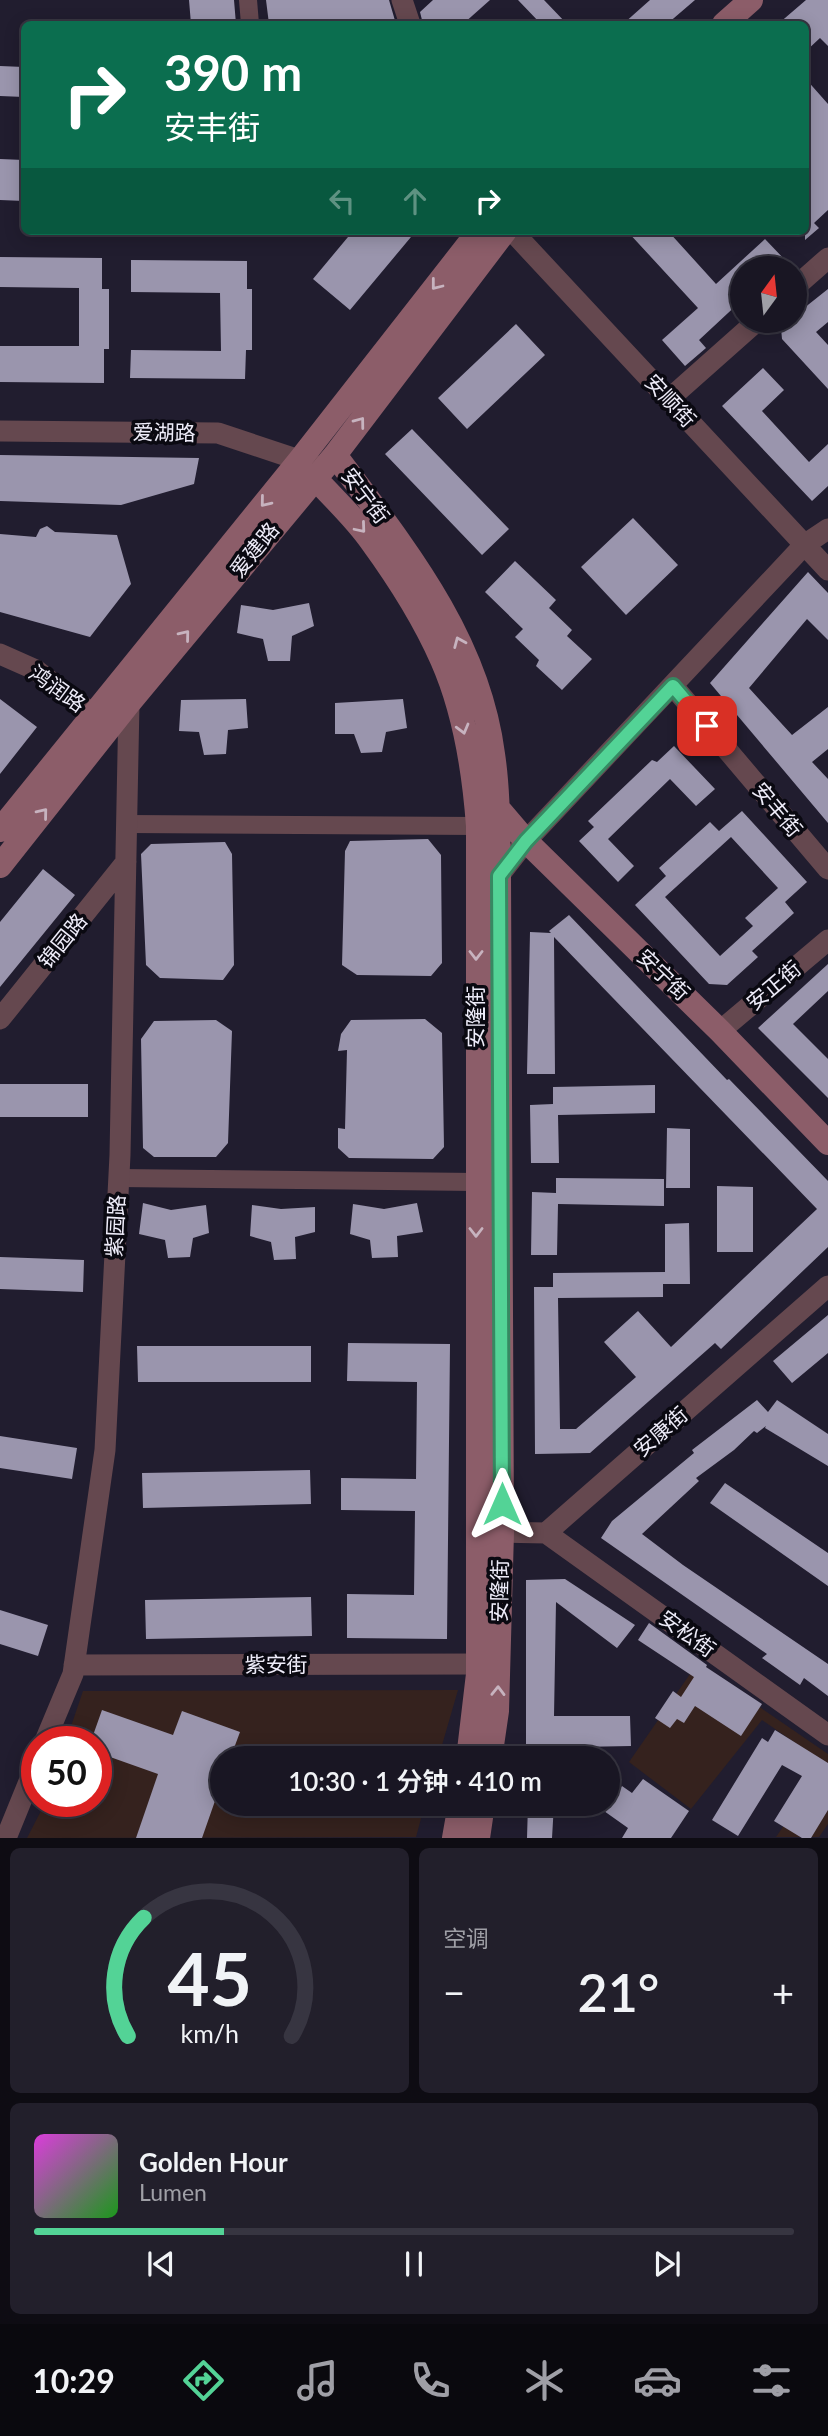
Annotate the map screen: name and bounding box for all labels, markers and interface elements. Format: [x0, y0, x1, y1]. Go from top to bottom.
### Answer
text: 390 m [164, 43, 302, 101]
icon: right [49, 49, 140, 140]
text: 安丰街 [164, 107, 260, 146]
icon: left [323, 182, 361, 220]
icon: ahead [396, 182, 434, 220]
icon: right [469, 182, 507, 220]
north arrow [730, 256, 807, 332]
map controls [730, 256, 807, 333]
one-way arrow [432, 277, 445, 289]
street label: 安顺街 [640, 368, 702, 432]
one-way arrow [352, 417, 365, 429]
street label: 爱湖路 [132, 418, 196, 445]
street label: 安宁街 [337, 462, 395, 528]
one-way arrow [261, 495, 274, 507]
street label: 爱建路 [224, 517, 283, 581]
one-way arrow [353, 520, 365, 533]
one-way arrow [177, 631, 189, 644]
one-way arrow [454, 637, 468, 649]
street label: 鸿润路 [25, 659, 91, 716]
pin [677, 696, 737, 756]
icon: arrive [688, 707, 726, 745]
one-way arrow [455, 723, 469, 735]
street label: 安丰街 [748, 777, 808, 841]
one-way arrow [35, 808, 47, 821]
street label: 锦园路 [32, 908, 91, 972]
street label: 安宁街 [633, 943, 695, 1005]
one-way arrow [468, 950, 484, 961]
street label: 安正街 [741, 955, 805, 1015]
street label: 安隆街 [462, 986, 487, 1049]
street label: 紫园路 [100, 1194, 129, 1258]
one-way arrow [468, 1227, 484, 1237]
street label: 安康街 [628, 1401, 692, 1461]
position arrow [465, 1467, 539, 1541]
street label: 安隆街 [485, 1559, 512, 1623]
street label: 安松街 [655, 1604, 721, 1661]
street label: 紫安街 [245, 1651, 308, 1676]
one-way arrow [490, 1685, 505, 1696]
speed limit sign: 50 [21, 1726, 112, 1817]
text: 10:30 · 1 分钟 · 410 m [288, 1765, 542, 1797]
text: 空调 [443, 1924, 489, 1952]
text: 45 [167, 1935, 252, 2023]
text: 21° [578, 1961, 659, 2023]
text: − [443, 1969, 465, 2015]
text: + [772, 1969, 794, 2015]
text: km/h [180, 2018, 239, 2048]
text: Golden Hour [139, 2146, 288, 2178]
text: Lumen [139, 2178, 207, 2206]
icon: previous [142, 2245, 180, 2283]
icon: pause [395, 2245, 433, 2283]
icon: next [648, 2245, 686, 2283]
icon: directions [179, 2356, 228, 2405]
icon: music [293, 2356, 342, 2405]
icon: phone [406, 2356, 455, 2405]
icon: climate [520, 2356, 569, 2405]
icon: car [633, 2356, 682, 2405]
icon: filters [747, 2356, 796, 2405]
text: 10:29 [32, 2361, 115, 2400]

